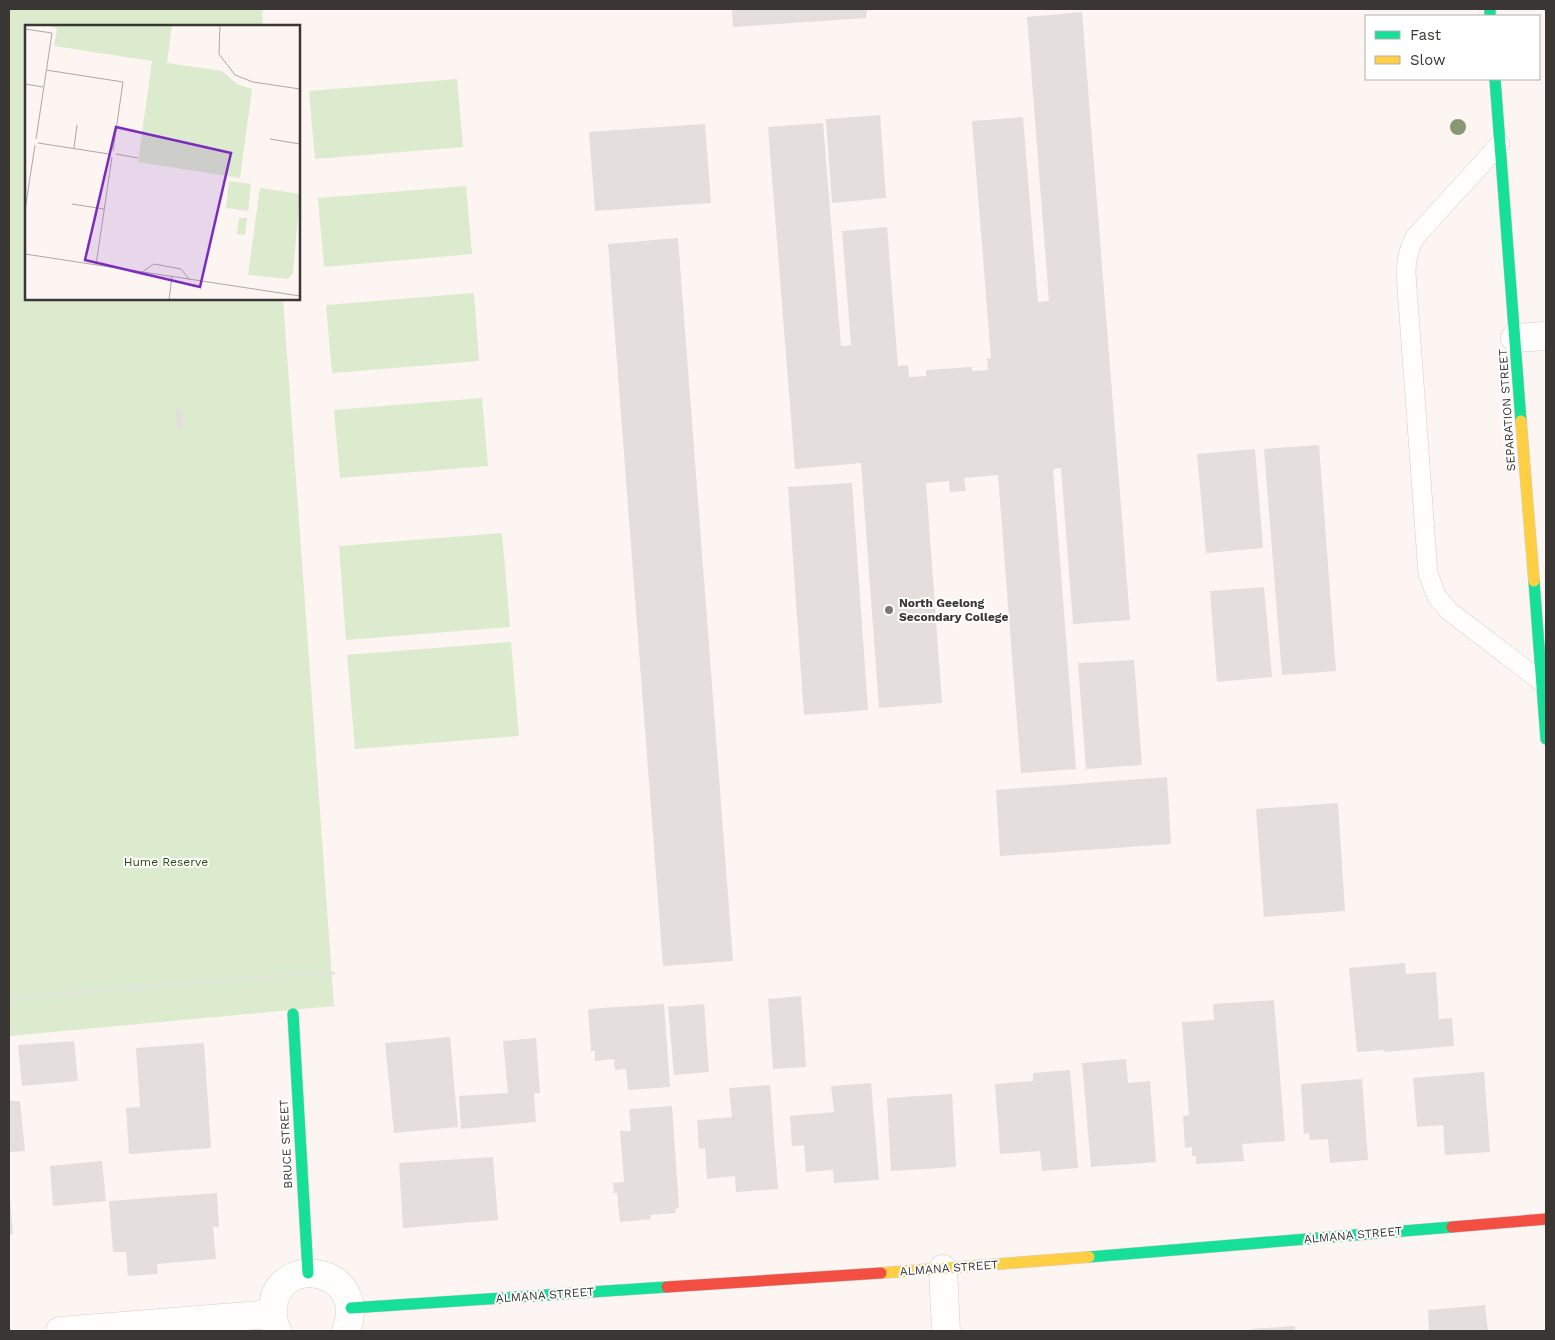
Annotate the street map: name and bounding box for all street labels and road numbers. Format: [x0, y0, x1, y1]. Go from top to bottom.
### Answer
street label: SEPARATION STREET [1496, 348, 1518, 472]
street label: BRUCE STREET [277, 1099, 295, 1189]
street label: ALMANA STREET [1303, 1224, 1403, 1246]
street label: ALMANA STREET [899, 1258, 999, 1278]
street label: ALMANA STREET [495, 1285, 595, 1305]

